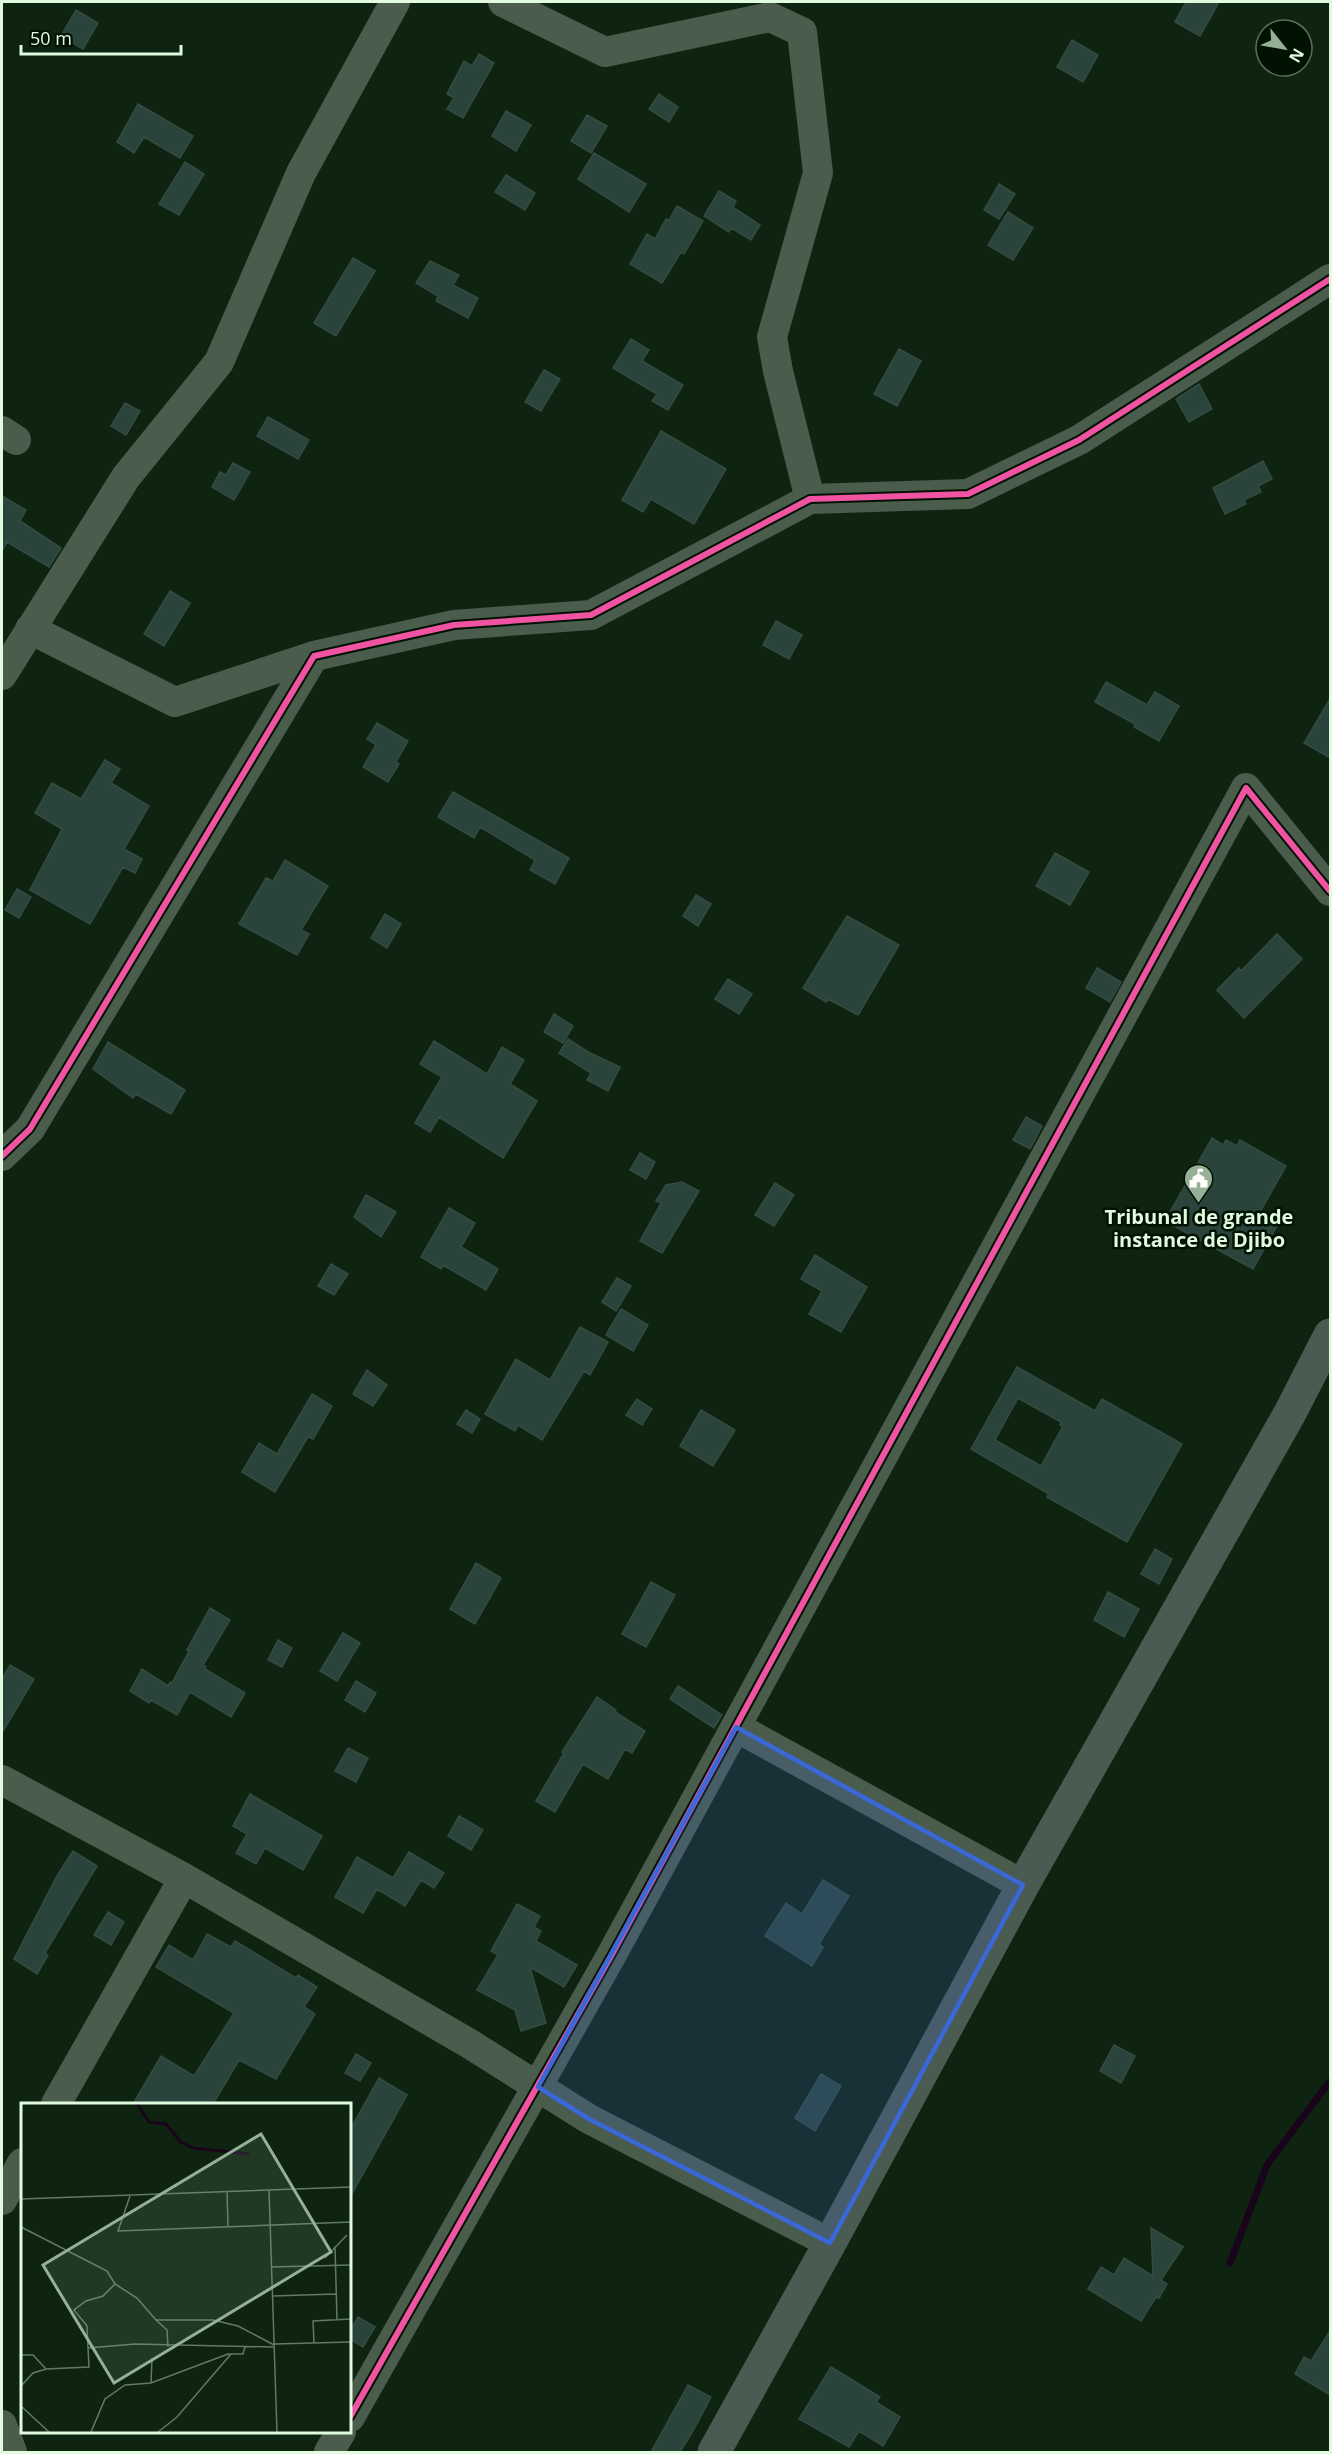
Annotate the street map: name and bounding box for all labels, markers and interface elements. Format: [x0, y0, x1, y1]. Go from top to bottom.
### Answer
scale bar [21, 18, 182, 56]
north arrow [1254, 18, 1314, 78]
text: 50 m [30, 26, 72, 50]
text: N [1284, 44, 1310, 67]
public building icon: Tribunal de grande instance de Djibo [1183, 1162, 1215, 1204]
place label: Tribunal de grande instance de Djibo [1105, 1203, 1293, 1253]
inset map [21, 2103, 351, 2433]

